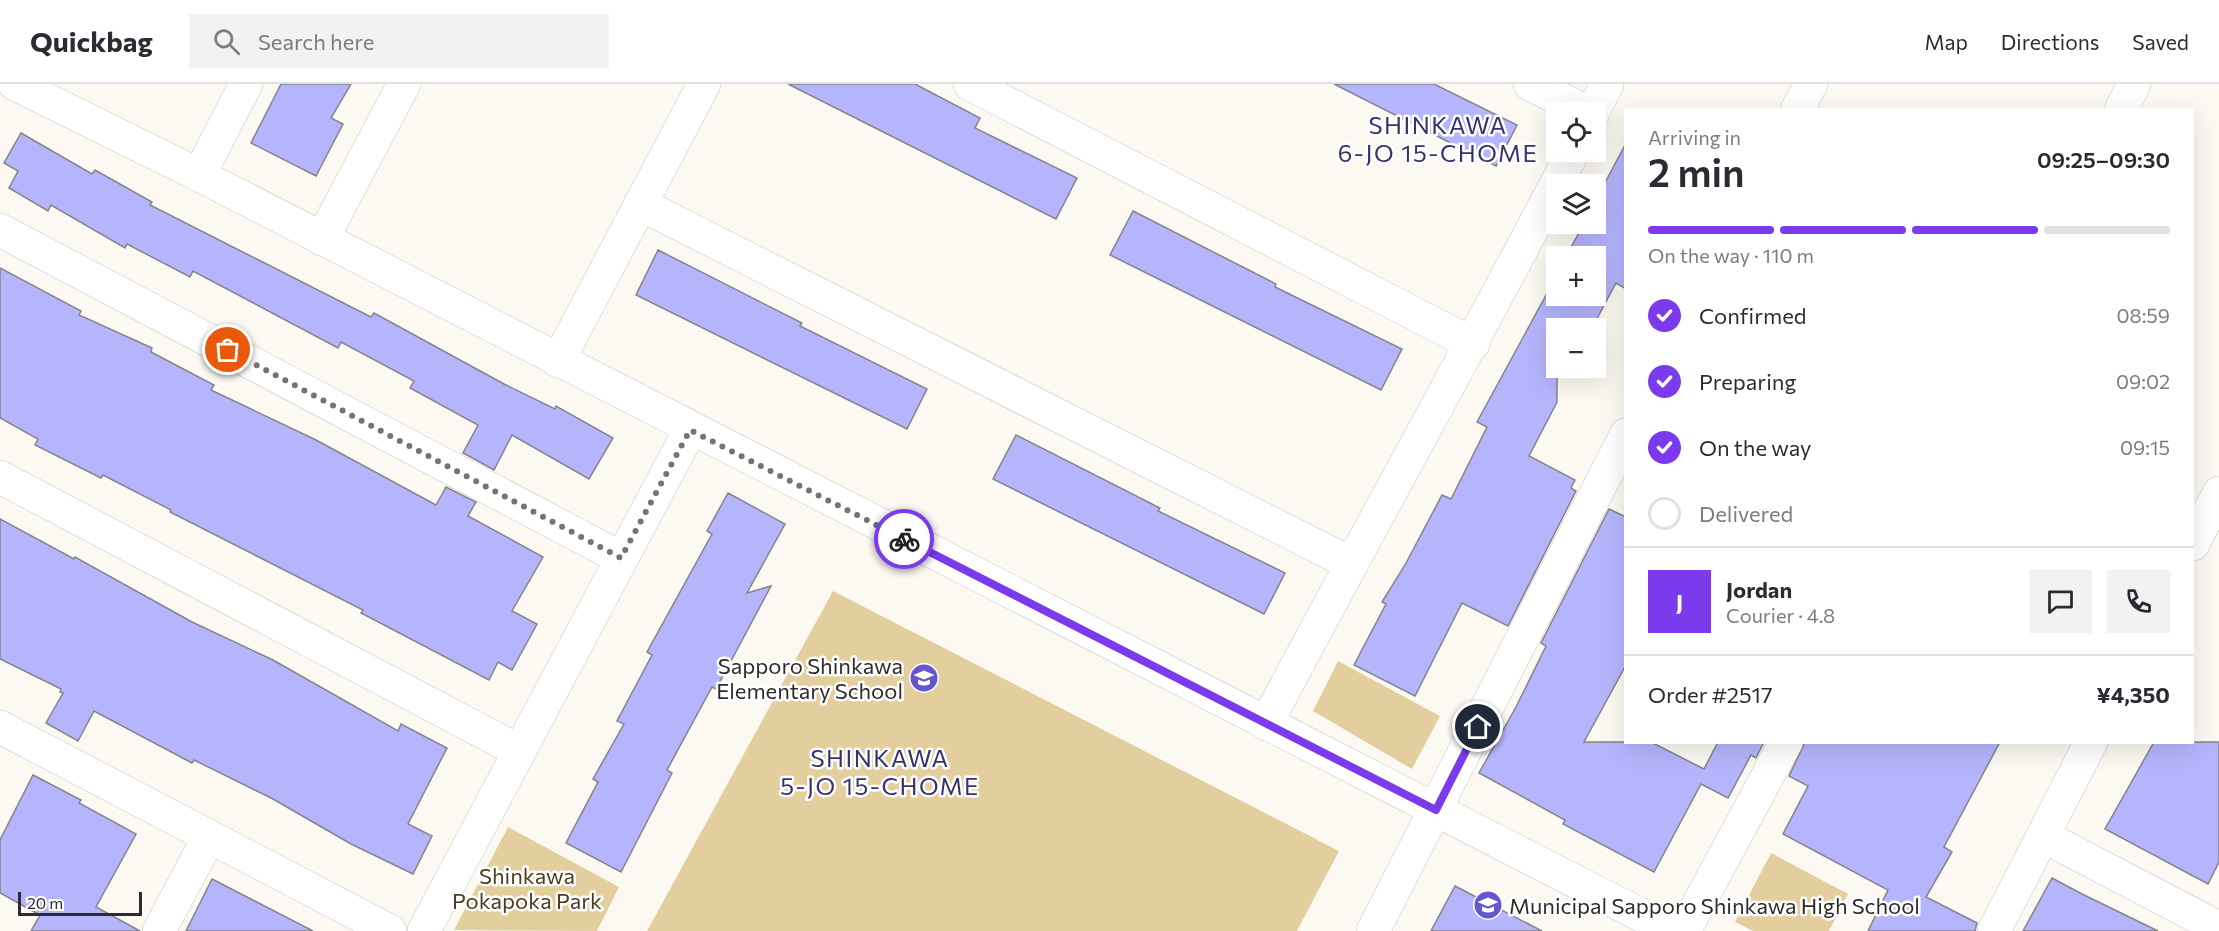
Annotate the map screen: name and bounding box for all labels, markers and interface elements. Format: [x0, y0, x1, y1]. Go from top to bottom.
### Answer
search box [189, 14, 609, 68]
text: Quickbag [30, 24, 153, 58]
icon: search [210, 25, 243, 58]
text: Search here [258, 28, 374, 55]
text: Map [1925, 29, 1968, 54]
text: Directions [2001, 29, 2099, 54]
text: Saved [2132, 29, 2189, 54]
map controls [1546, 102, 1606, 378]
button: locate [1546, 102, 1606, 162]
district label: SHINKAWA 6-JO 15-CHOME [1338, 110, 1538, 167]
text: Arriving in [1648, 125, 1741, 149]
text: 09:25–09:30 [2037, 146, 2170, 173]
text: 2 min [1648, 147, 1745, 195]
button: layers [1546, 174, 1606, 234]
text: On the way · 110 m [1648, 243, 1814, 267]
button: + [1546, 246, 1606, 306]
icon: check [1648, 299, 1681, 332]
text: Confirmed [1699, 302, 1806, 329]
text: 08:59 [2116, 303, 2170, 327]
button: − [1546, 318, 1606, 378]
pin [202, 324, 253, 375]
icon: bag [211, 333, 244, 366]
icon: check [1648, 365, 1681, 398]
text: Preparing [1699, 368, 1796, 395]
text: 09:02 [2116, 369, 2170, 393]
icon: check [1648, 431, 1681, 464]
text: On the way [1699, 434, 1811, 461]
text: 09:15 [2120, 435, 2170, 459]
text: Delivered [1699, 500, 1793, 527]
courier [874, 509, 934, 569]
icon: bike [888, 523, 921, 556]
button: chat [2029, 570, 2092, 633]
button: phone [2107, 570, 2170, 633]
text: Jordan [1726, 576, 1792, 603]
text: J [1676, 588, 1683, 615]
text: Courier · 4.8 [1726, 603, 1835, 627]
place label: Sapporo Shinkawa Elementary School [716, 652, 903, 704]
school or university icon: Sapporo Shinkawa Elementary School [908, 662, 940, 694]
text: Order #2517 [1648, 681, 1773, 708]
text: ¥4,350 [2097, 681, 2170, 708]
pin [1452, 701, 1503, 752]
icon: home [1461, 710, 1494, 743]
district label: SHINKAWA 5-JO 15-CHOME [780, 743, 980, 800]
park label: Shinkawa Pokapoka Park [452, 862, 602, 914]
scale bar [18, 889, 142, 916]
school or university icon: Municipal Sapporo Shinkawa High School [1472, 889, 1504, 921]
place label: Municipal Sapporo Shinkawa High School [1509, 892, 1920, 919]
text: 20 m [27, 893, 63, 912]

